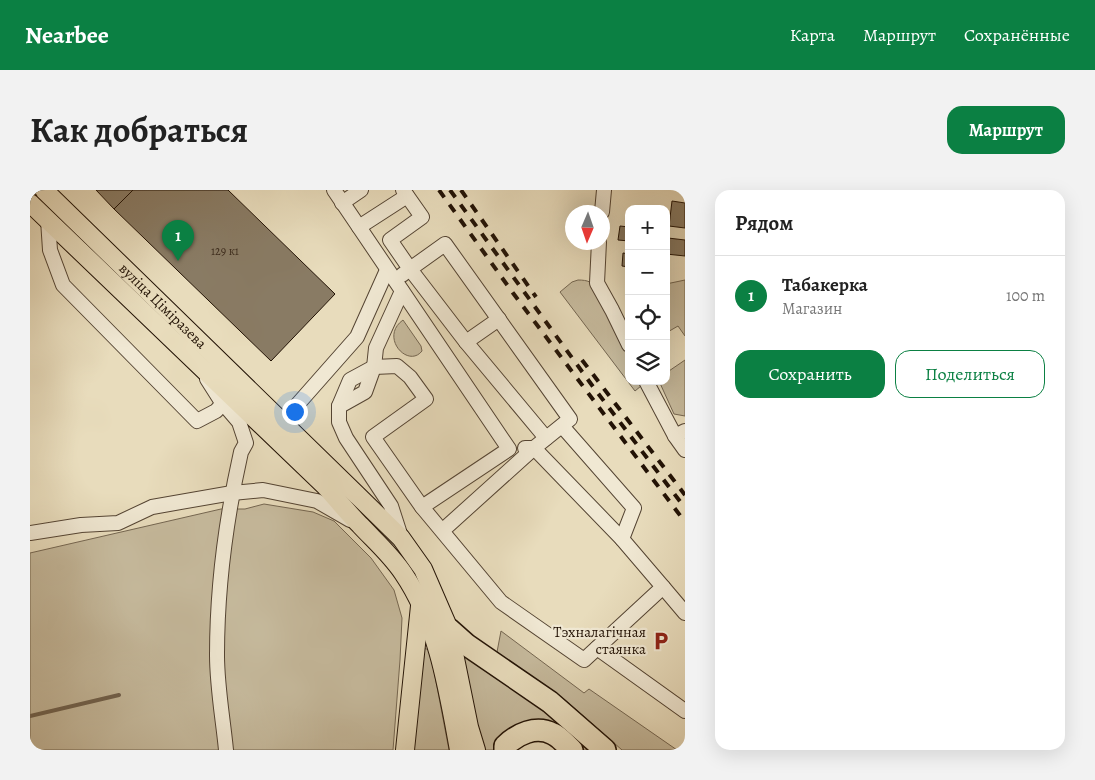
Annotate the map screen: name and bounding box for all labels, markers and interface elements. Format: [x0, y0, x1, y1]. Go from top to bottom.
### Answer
text: Nearbee [25, 19, 109, 51]
text: Карта [790, 23, 835, 47]
text: Маршрут [863, 23, 936, 47]
text: Сохранённые [964, 23, 1070, 47]
text: Как добраться [30, 106, 248, 154]
button: Маршрут [947, 106, 1065, 154]
north arrow [565, 205, 610, 250]
map controls [625, 205, 670, 385]
button: + [625, 205, 670, 250]
text: Рядом [735, 209, 793, 237]
pin: 1 [162, 220, 194, 261]
house number: 129 к1 [211, 243, 239, 259]
button: − [625, 250, 670, 295]
street label: вуліца Ціміразева [115, 258, 211, 353]
text: Табакерка [782, 272, 868, 298]
text: 1 [748, 285, 754, 307]
text: 100 m [1006, 285, 1045, 307]
button: locate [625, 295, 670, 340]
text: Магазин [782, 298, 842, 320]
button: layers [625, 340, 670, 385]
button: Сохранить [735, 350, 885, 398]
button: Поделиться [895, 350, 1045, 398]
your location [282, 399, 308, 425]
place label: Тэхналагічная стаянка [553, 622, 646, 659]
parking icon: Тэхналагічная стаянка [650, 630, 672, 652]

